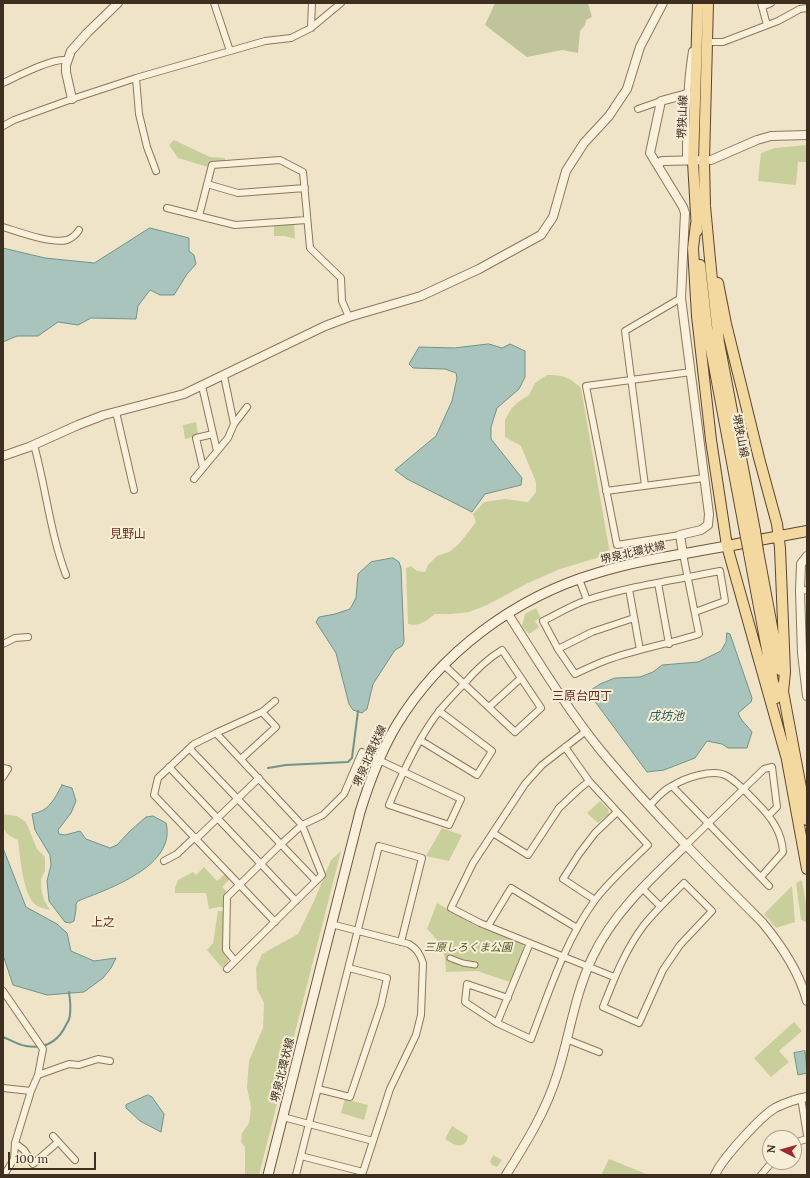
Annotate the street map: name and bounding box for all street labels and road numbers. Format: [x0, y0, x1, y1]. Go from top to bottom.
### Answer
street label: 堺狭山線 [676, 95, 690, 139]
street label: 堺狭山線 [729, 413, 751, 459]
street label: 堺泉北環状線 [599, 539, 667, 567]
street label: 堺泉北環状線 [351, 723, 389, 789]
street label: 堺泉北環状線 [269, 1036, 297, 1104]

